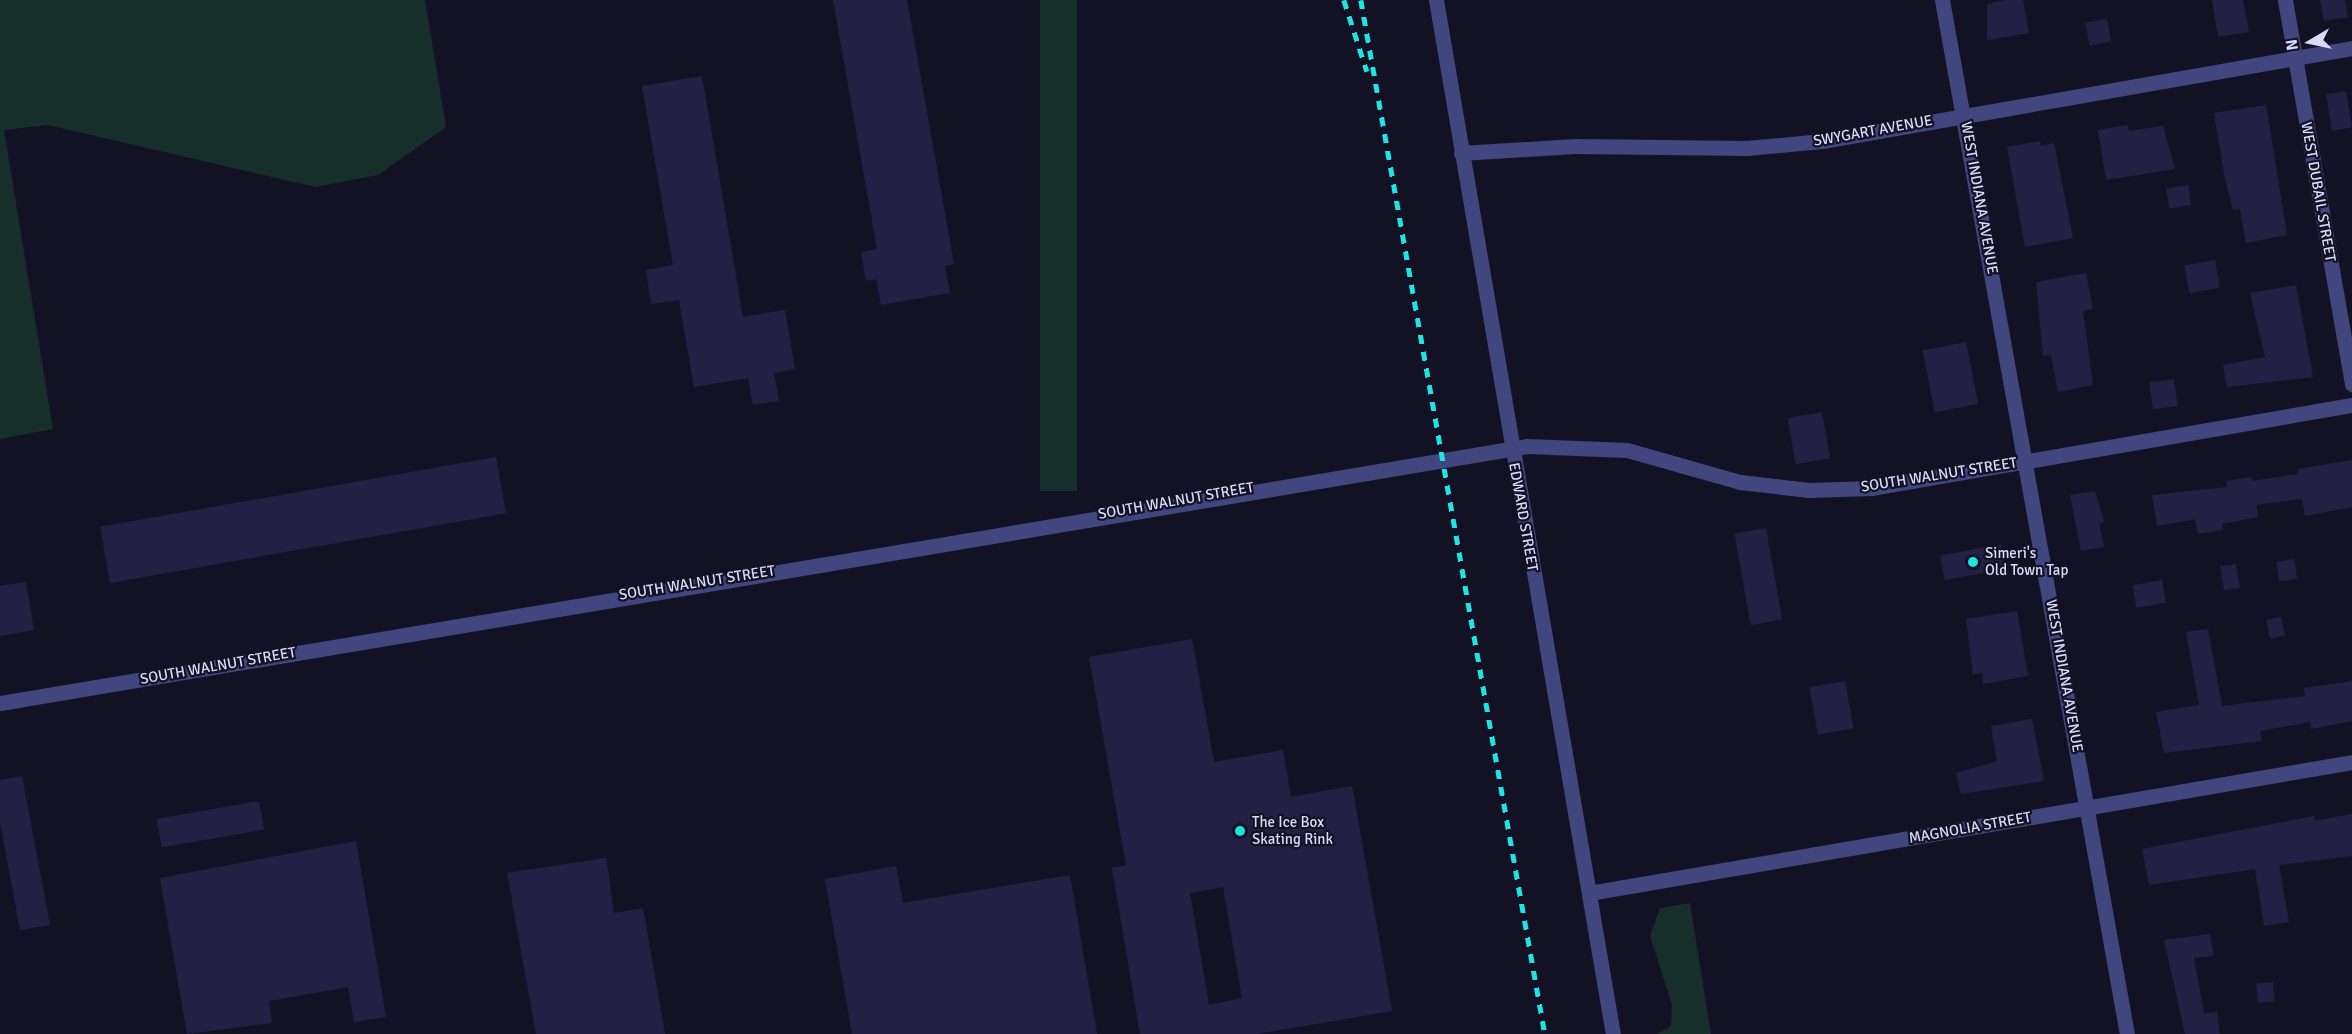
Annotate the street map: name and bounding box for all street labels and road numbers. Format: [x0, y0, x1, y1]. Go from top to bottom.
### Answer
street label: SWYGART AVENUE [1812, 112, 1934, 150]
street label: WEST INDIANA AVENUE [1957, 120, 2001, 276]
street label: WEST DUBAIL STREET [2297, 121, 2339, 263]
street label: SOUTH WALNUT STREET [1860, 454, 2018, 496]
street label: EDWARD STREET [1505, 461, 1541, 573]
street label: SOUTH WALNUT STREET [1097, 478, 1255, 524]
street label: SOUTH WALNUT STREET [618, 562, 776, 604]
street label: WEST INDIANA AVENUE [2042, 598, 2086, 754]
street label: SOUTH WALNUT STREET [139, 643, 297, 689]
street label: MAGNOLIA STREET [1907, 808, 2033, 848]

